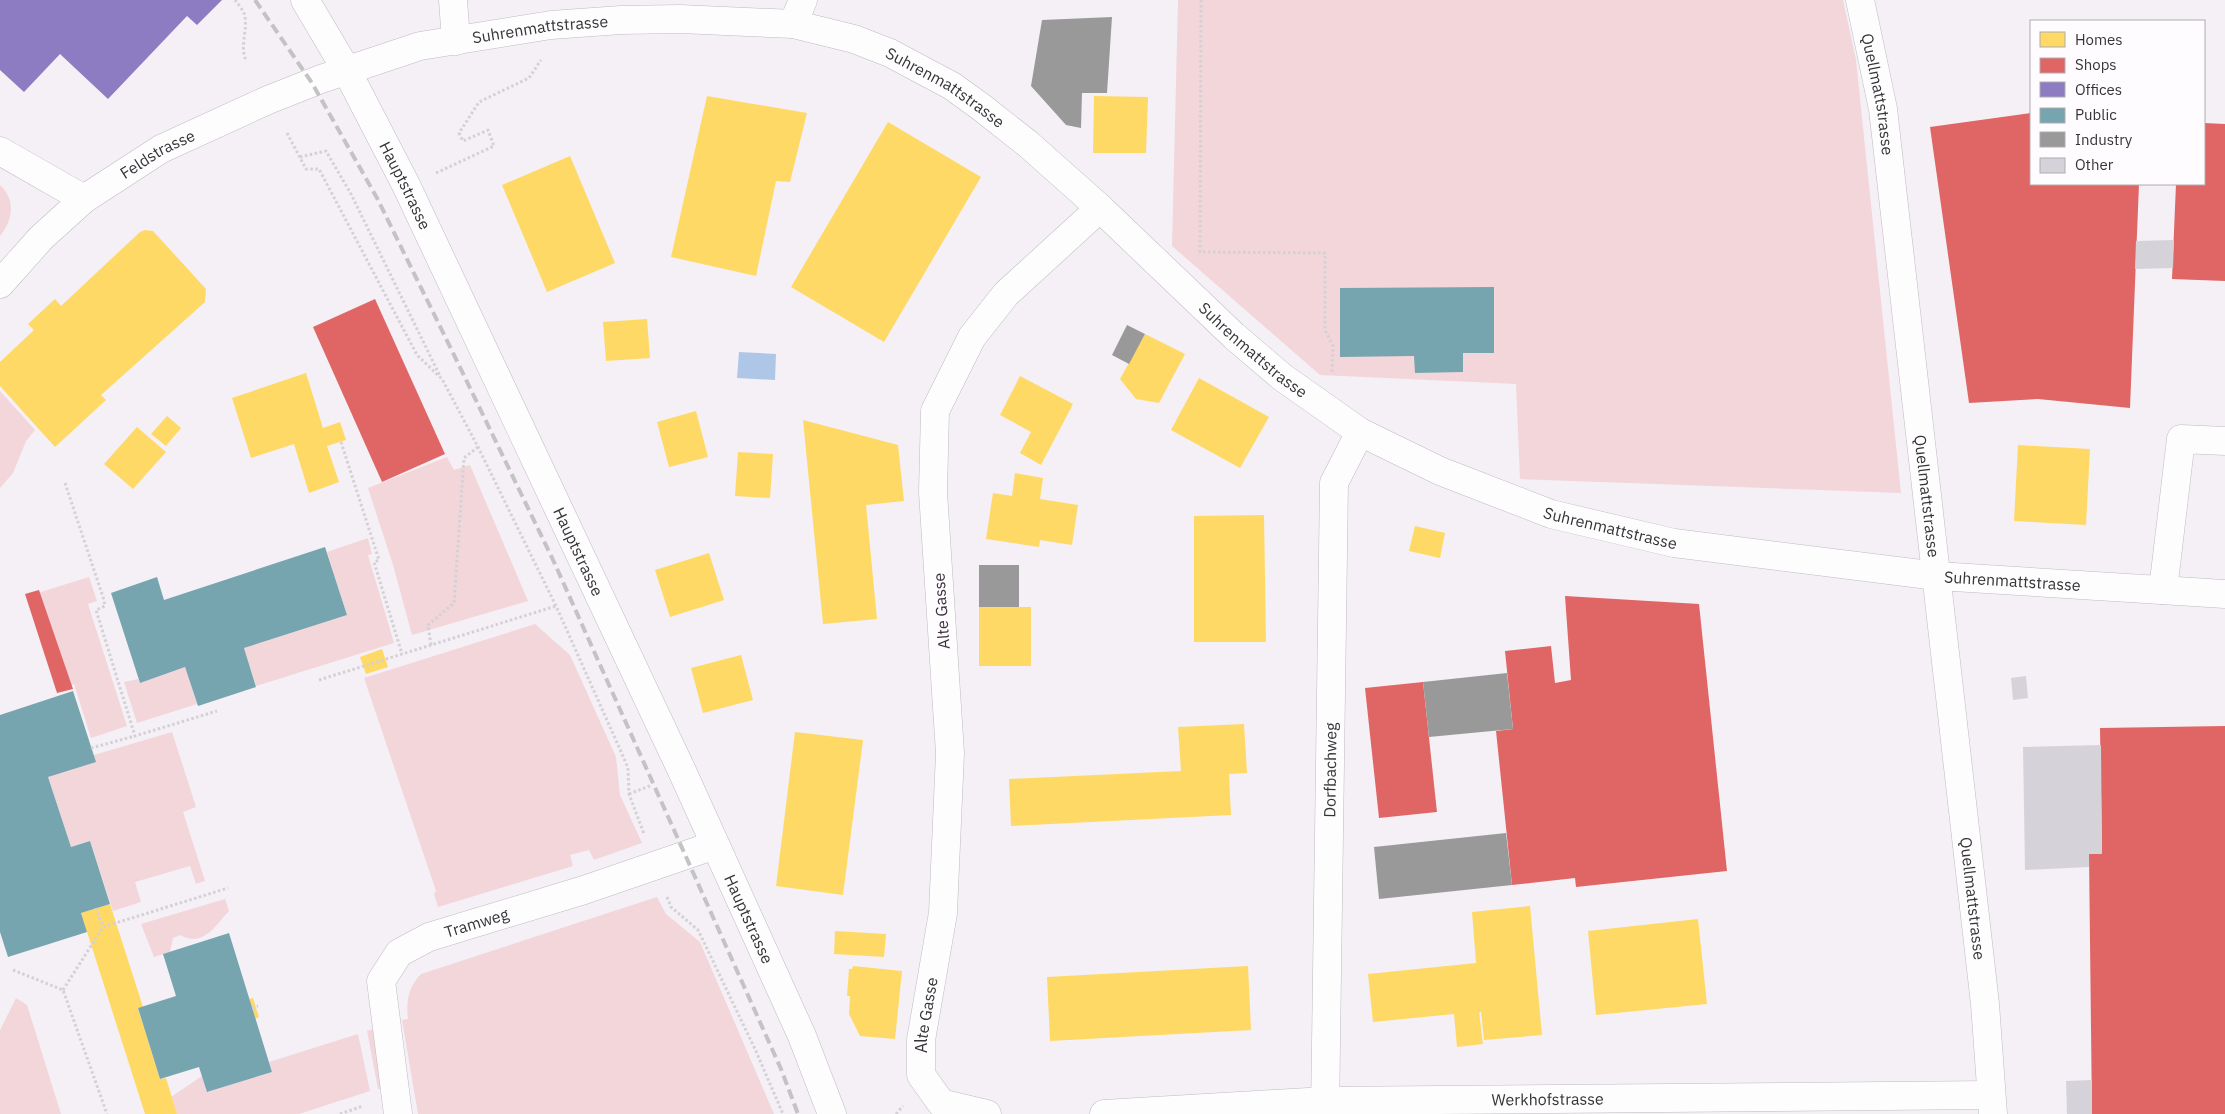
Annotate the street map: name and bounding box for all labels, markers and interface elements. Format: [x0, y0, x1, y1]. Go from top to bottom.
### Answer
street label: Suhrenmattstrasse [471, 11, 609, 47]
legend [2030, 20, 2205, 185]
text: Homes [2075, 30, 2123, 49]
street label: Quellmattstrasse [1857, 31, 1898, 156]
street label: Suhrenmattstrasse [882, 43, 1009, 132]
text: Shops [2075, 55, 2117, 74]
text: Offices [2075, 80, 2122, 99]
text: Public [2075, 105, 2117, 124]
street label: Feldstrasse [116, 125, 198, 183]
text: Industry [2075, 130, 2133, 149]
street label: Hauptstrasse [375, 138, 436, 233]
text: Other [2075, 155, 2114, 174]
street label: Suhrenmattstrasse [1195, 298, 1311, 402]
street label: Quellmattstrasse [1910, 434, 1944, 559]
street label: Suhrenmattstrasse [1540, 502, 1679, 553]
street label: Hauptstrasse [549, 504, 608, 599]
street label: Suhrenmattstrasse [1943, 566, 2081, 595]
street label: Alte Gasse [928, 572, 954, 650]
street label: Dorfbachweg [1319, 722, 1341, 818]
street label: Quellmattstrasse [1956, 836, 1990, 961]
street label: Hauptstrasse [720, 871, 778, 967]
street label: Tramweg [442, 903, 512, 942]
street label: Alte Gasse [911, 975, 942, 1053]
street label: Werkhofstrasse [1491, 1088, 1604, 1109]

